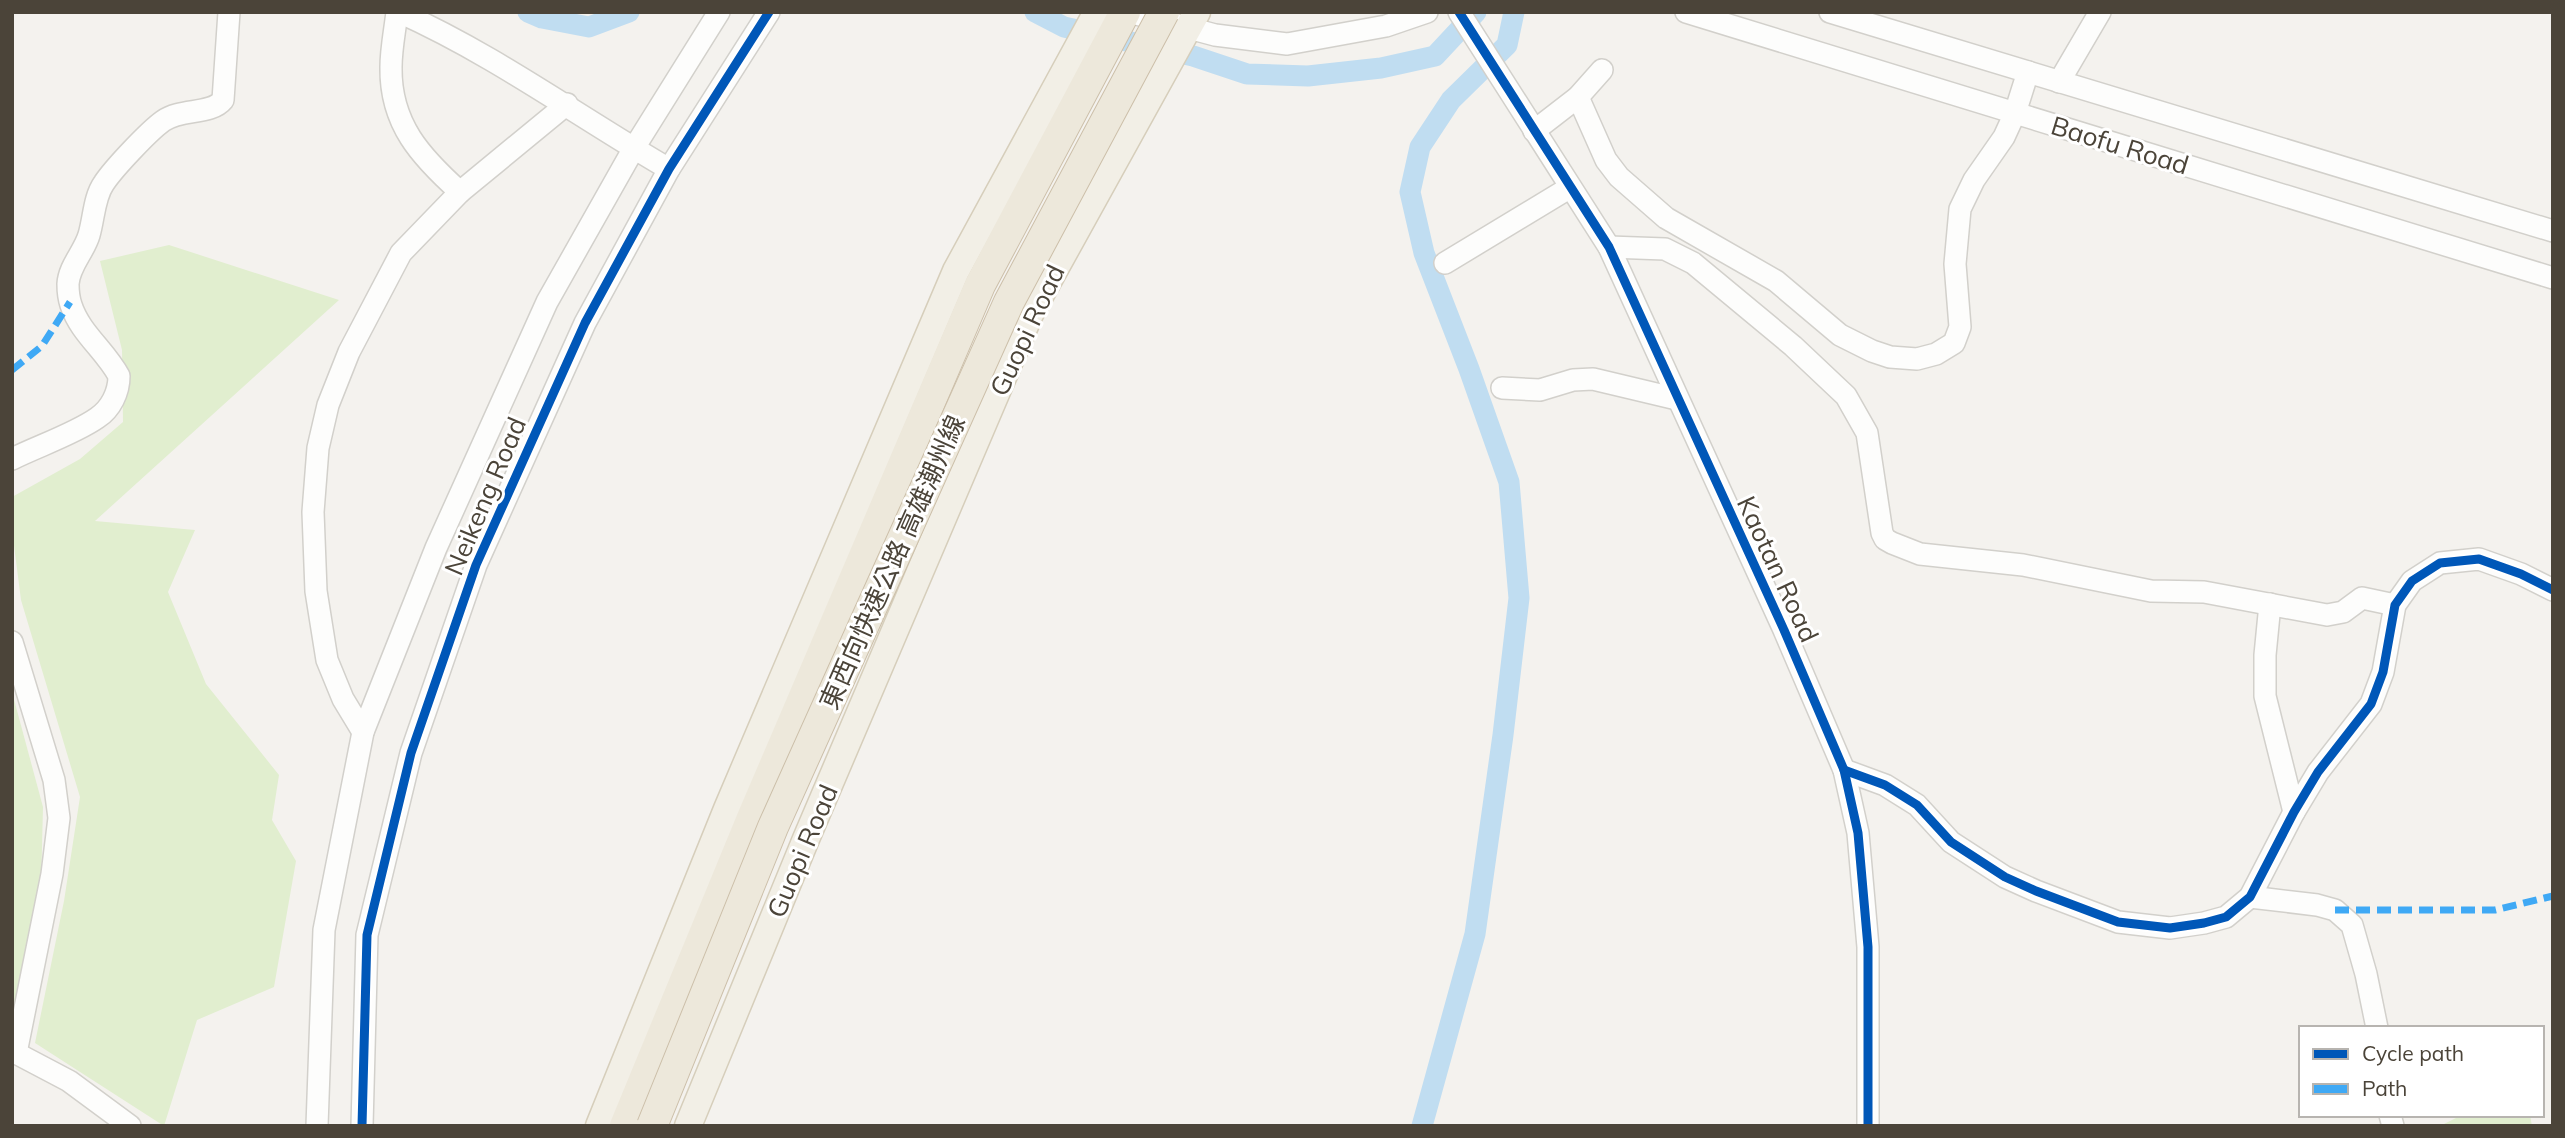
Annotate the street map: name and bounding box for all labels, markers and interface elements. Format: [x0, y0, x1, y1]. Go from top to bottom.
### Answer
street label: Baofu Road [2047, 108, 2193, 182]
street label: Guopi Road [982, 259, 1072, 401]
street label: 東西向快速公路 高雄潮州線 [812, 410, 972, 714]
street label: Neikeng Road [437, 412, 533, 580]
street label: Kaotan Road [1730, 491, 1826, 647]
street label: Guopi Road [759, 780, 845, 922]
legend [2299, 1026, 2544, 1117]
text: Cycle path [2362, 1040, 2464, 1066]
text: Path [2362, 1075, 2407, 1101]

